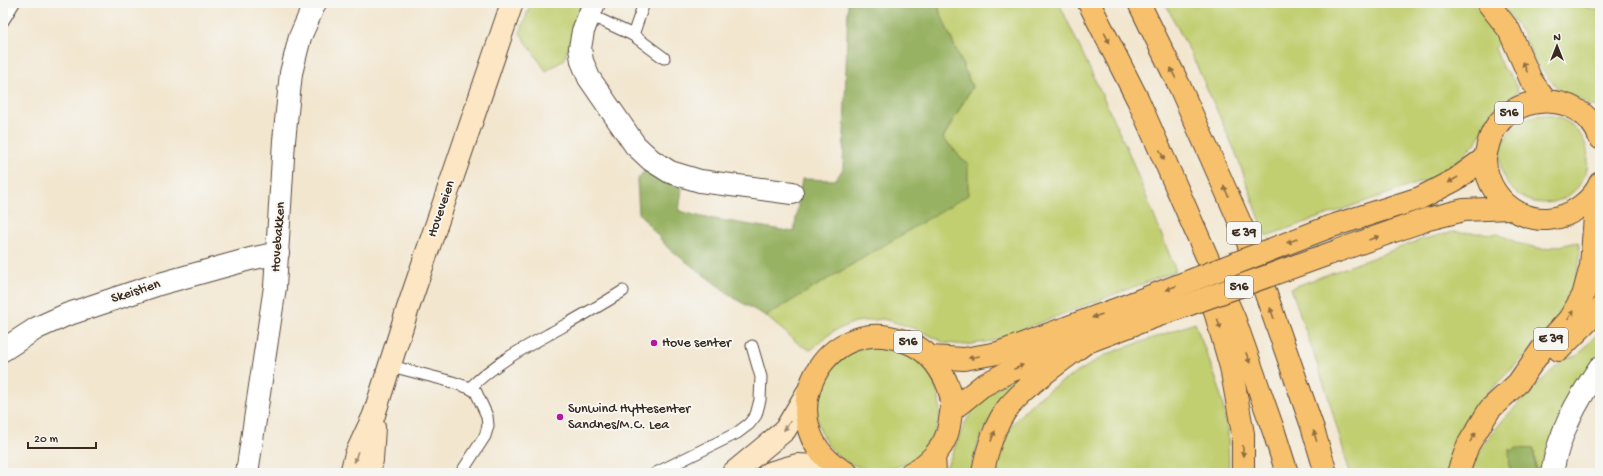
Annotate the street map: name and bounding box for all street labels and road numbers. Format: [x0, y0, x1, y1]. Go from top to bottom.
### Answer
road number: 516 [1495, 102, 1523, 124]
street label: Hoveveien [424, 178, 460, 240]
street label: Hovebakken [268, 201, 290, 273]
road number: E 39 [1227, 222, 1261, 244]
street label: Skeistien [109, 276, 163, 308]
road number: 516 [1225, 276, 1253, 298]
road number: E 39 [1534, 328, 1568, 350]
road number: 516 [894, 331, 922, 353]

